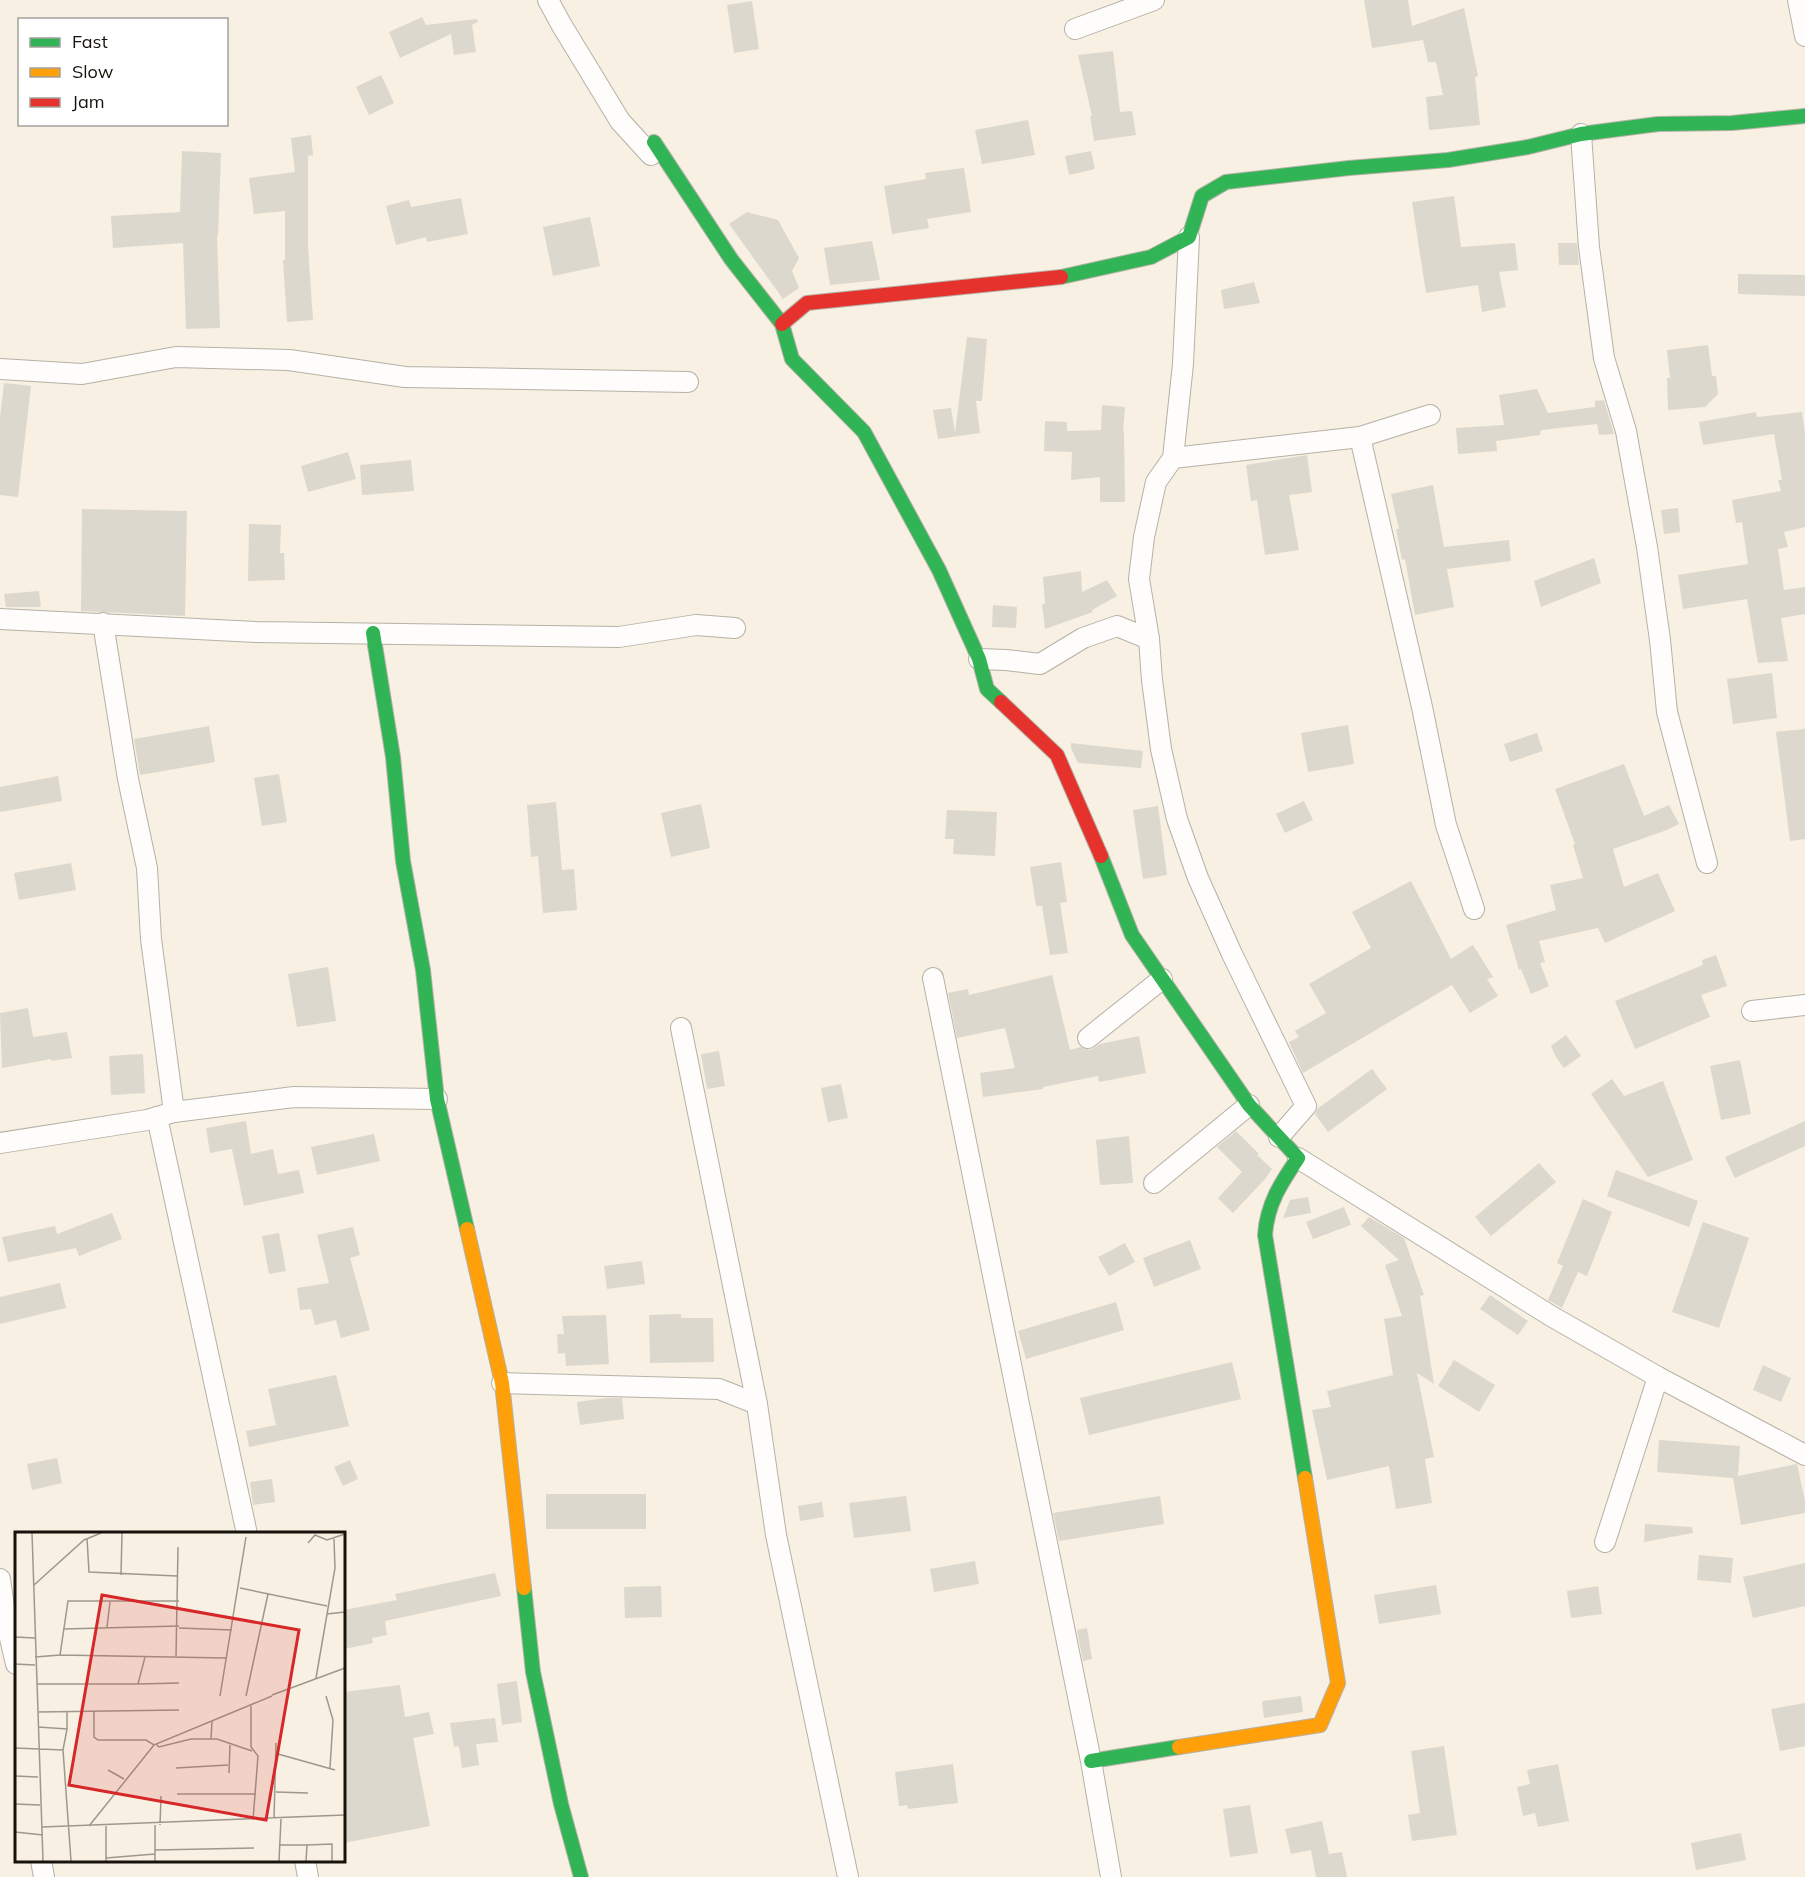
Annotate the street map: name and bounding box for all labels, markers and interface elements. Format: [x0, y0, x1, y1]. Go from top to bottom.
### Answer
legend [18, 18, 228, 126]
text: Fast [72, 30, 108, 53]
text: Slow [72, 60, 114, 83]
text: Jam [72, 90, 105, 113]
inset map [15, 1532, 345, 1862]

